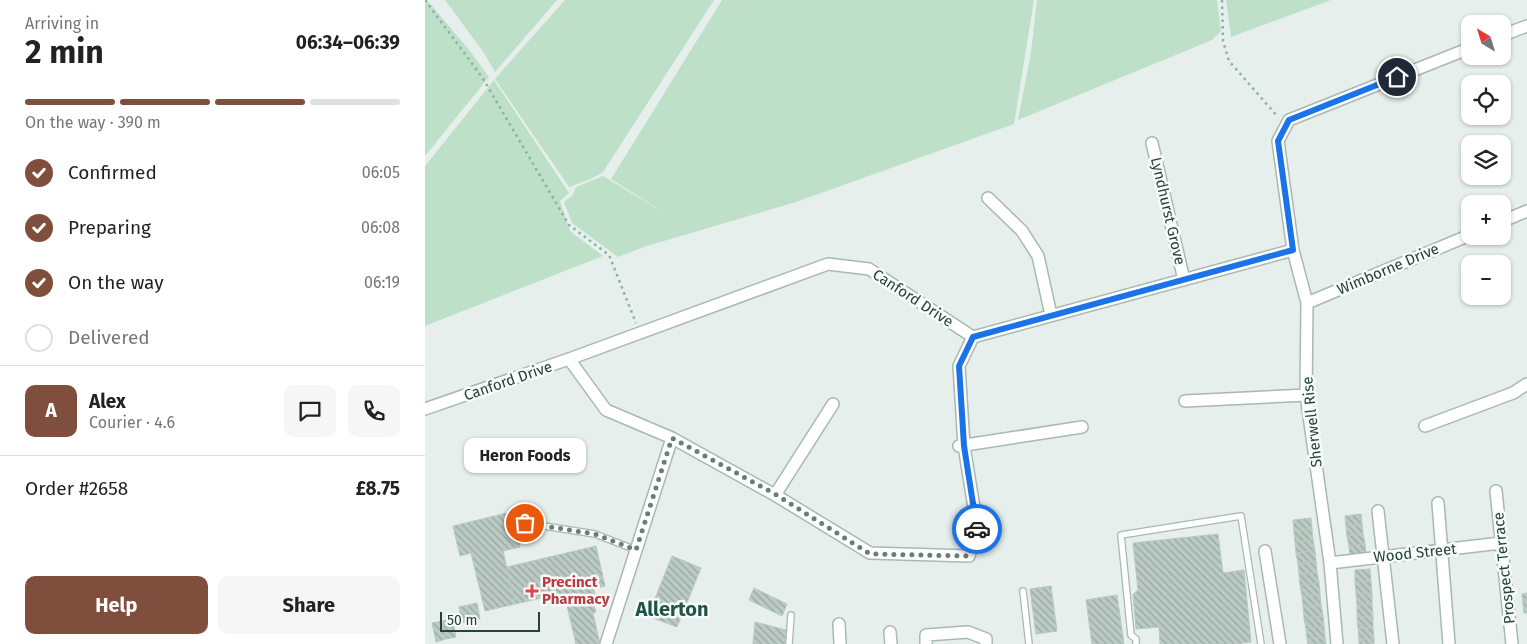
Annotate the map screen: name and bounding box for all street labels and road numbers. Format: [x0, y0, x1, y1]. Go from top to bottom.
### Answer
street label: Lyndhurst Grove [1147, 155, 1189, 267]
street label: Wimborne Drive [1334, 239, 1442, 299]
street label: Canford Drive [869, 265, 957, 331]
street label: Canford Drive [461, 357, 555, 405]
street label: Sherwell Rise [1298, 376, 1326, 468]
street label: Prospect Terrace [1489, 511, 1519, 625]
street label: Wood Street [1373, 540, 1458, 566]

